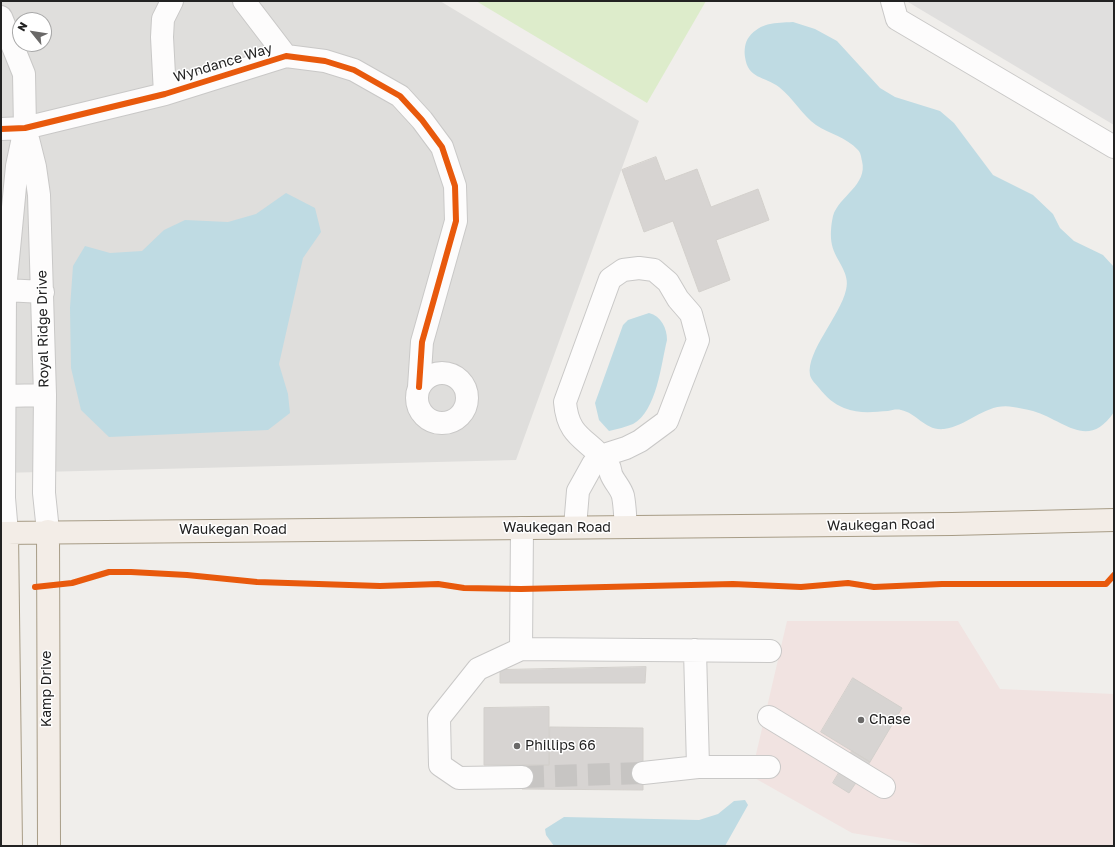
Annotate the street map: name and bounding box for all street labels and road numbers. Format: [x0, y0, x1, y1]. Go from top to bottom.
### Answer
street label: Wyndance Way [171, 40, 275, 86]
street label: Royal Ridge Drive [34, 270, 52, 388]
street label: Waukegan Road [827, 516, 935, 534]
street label: Waukegan Road [503, 520, 611, 536]
street label: Waukegan Road [179, 522, 287, 538]
street label: Kamp Drive [39, 651, 55, 727]

